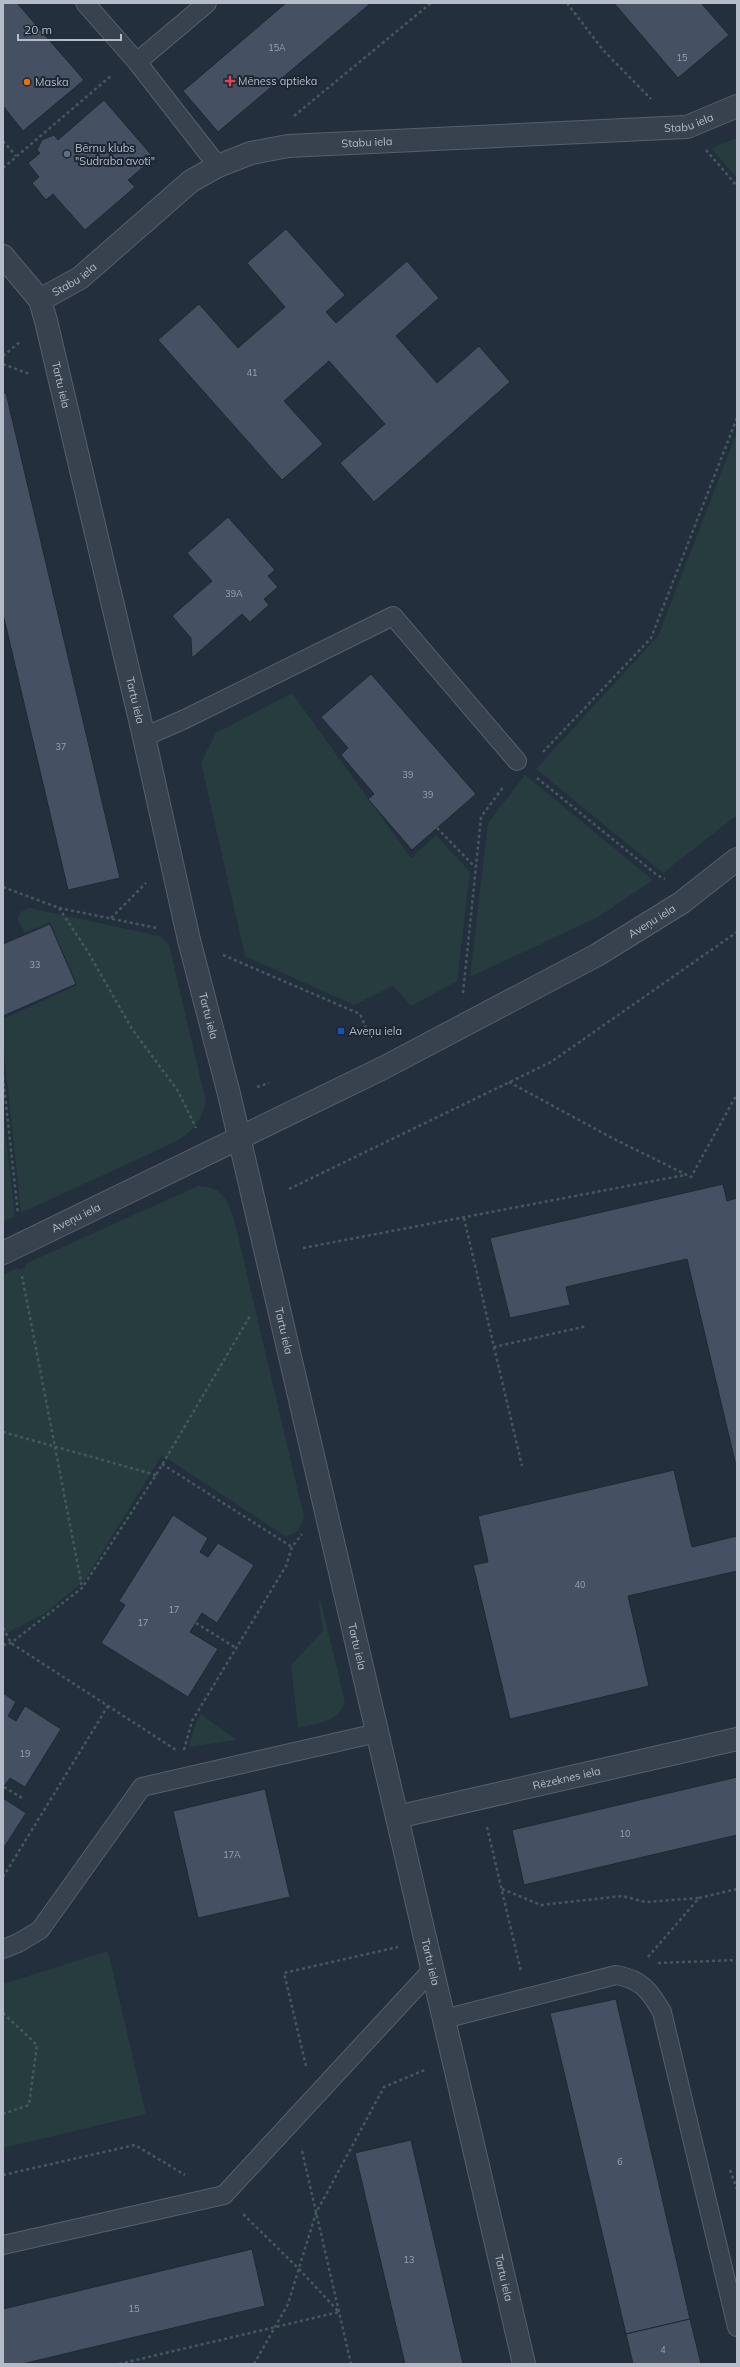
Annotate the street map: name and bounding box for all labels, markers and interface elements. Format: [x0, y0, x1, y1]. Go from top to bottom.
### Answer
scale bar [18, 16, 121, 42]
text: 20 m [24, 22, 52, 37]
house number: 15A [268, 42, 286, 53]
house number: 15 [677, 52, 688, 63]
place label: Mēness aptieka [238, 74, 317, 88]
place label: Maska [35, 75, 69, 89]
marker: Mēness aptieka [225, 76, 235, 86]
marker: Maska [22, 77, 32, 87]
street label: Stabu iela [664, 110, 716, 135]
street label: Stabu iela [341, 134, 393, 150]
place label: Bērnu klubs "Sudraba avoti" [75, 141, 155, 168]
marker: Bērnu klubs "Sudraba avoti" [62, 149, 72, 159]
street label: Stabu iela [49, 260, 100, 299]
street label: Tartu iela [49, 360, 73, 410]
house number: 41 [247, 367, 257, 378]
house number: 39A [225, 588, 243, 599]
street label: Tartu iela [123, 675, 148, 725]
house number: 37 [56, 741, 66, 752]
house number: 39 [403, 769, 413, 780]
house number: 39 [423, 789, 433, 800]
street label: Aveņu iela [625, 901, 678, 941]
house number: 33 [30, 959, 40, 970]
street label: Tartu iela [196, 991, 221, 1041]
place label: Aveņu iela [349, 1024, 402, 1039]
marker: Aveņu iela [336, 1026, 346, 1036]
street label: Aveņu iela [49, 1200, 103, 1235]
street label: Tartu iela [272, 1306, 296, 1356]
house number: 40 [575, 1579, 585, 1590]
house number: 17 [169, 1604, 179, 1615]
house number: 17 [138, 1617, 148, 1628]
street label: Tartu iela [345, 1622, 370, 1671]
house number: 19 [20, 1748, 30, 1759]
street label: Rēzeknes iela [531, 1764, 602, 1793]
house number: 10 [620, 1828, 630, 1839]
house number: 17A [223, 1849, 241, 1860]
street label: Tartu iela [418, 1937, 443, 1987]
house number: 6 [617, 2156, 623, 2167]
street label: Tartu iela [492, 2253, 516, 2303]
house number: 13 [404, 2254, 414, 2265]
house number: 15 [129, 2303, 140, 2314]
house number: 4 [660, 2344, 666, 2355]

